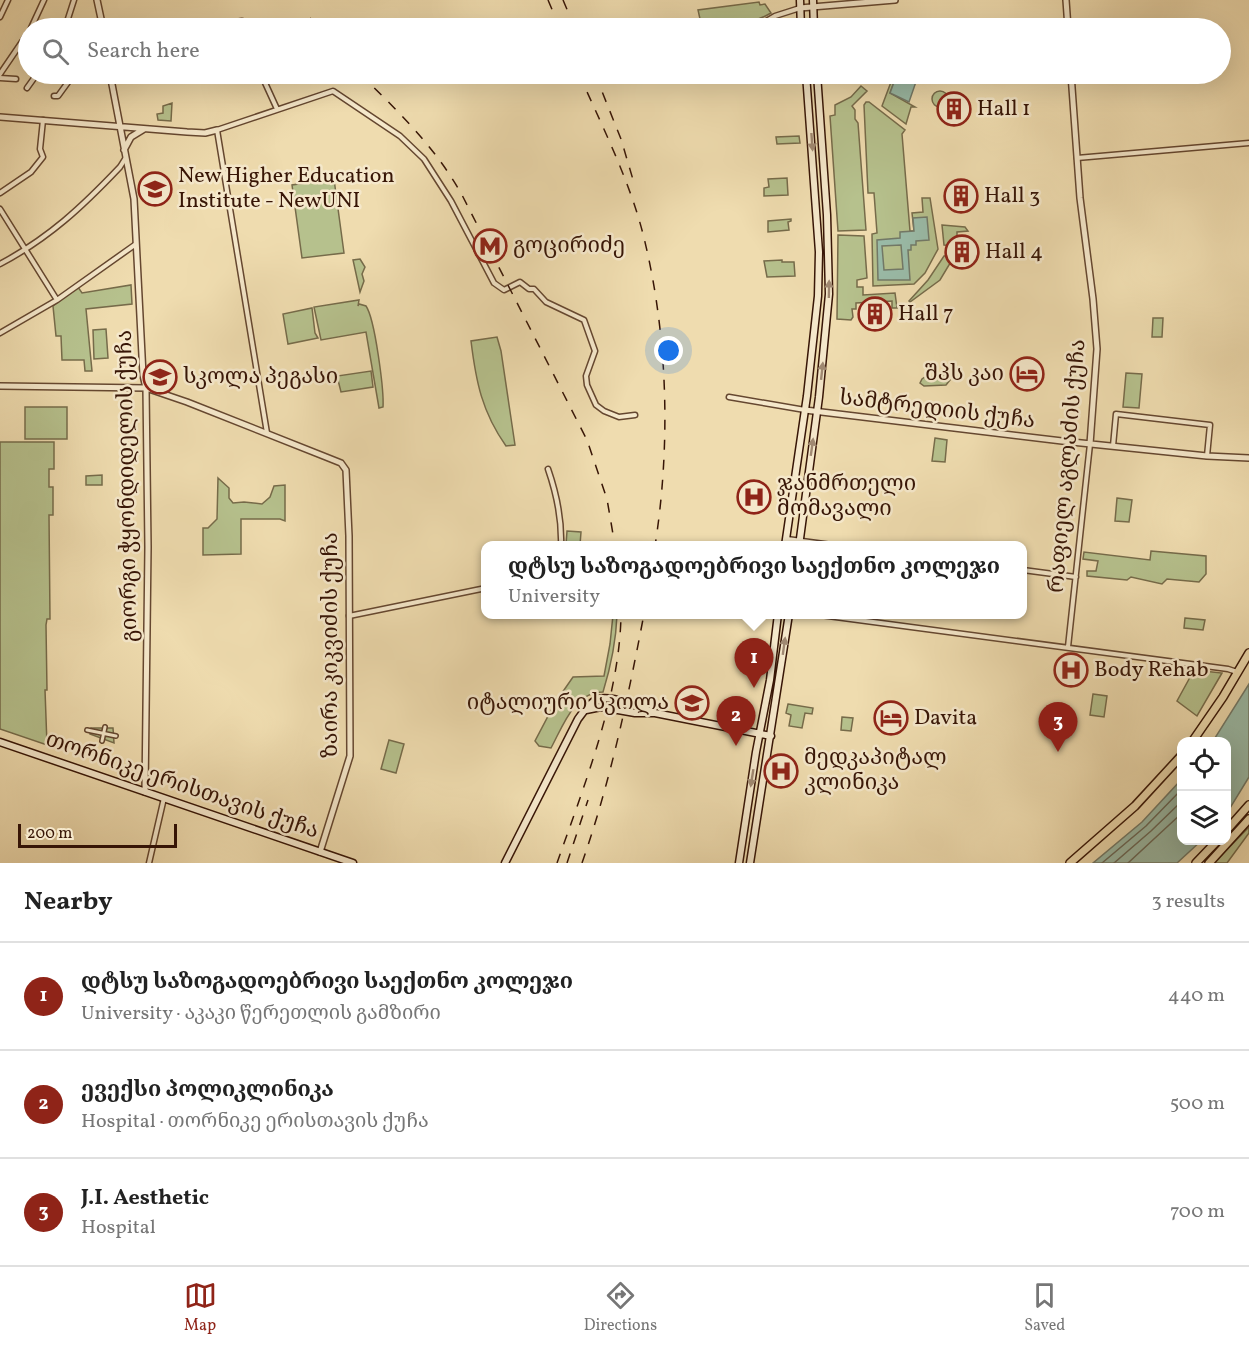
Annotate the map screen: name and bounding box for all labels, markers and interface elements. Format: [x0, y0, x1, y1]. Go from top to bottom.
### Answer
search box [18, 18, 1231, 84]
icon: search [39, 35, 72, 68]
text: Search here [87, 36, 200, 67]
building icon: Hall 1 [936, 91, 972, 127]
place label: Hall 1 [977, 94, 1031, 125]
one-way arrow [807, 132, 816, 151]
place label: New Higher Education Institute - NewUNI [178, 161, 395, 217]
school or university icon: New Higher Education Institute - NewUNI [137, 171, 173, 207]
building icon: Hall 3 [943, 178, 979, 214]
place label: Hall 3 [984, 181, 1040, 212]
metro station icon: გოცირიძე [472, 228, 508, 264]
place label: გოცირიძე [513, 231, 625, 262]
building icon: Hall 4 [944, 234, 980, 270]
place label: Hall 4 [985, 237, 1043, 268]
one-way arrow [824, 280, 833, 299]
building icon: Hall 7 [857, 296, 893, 332]
place label: Hall 7 [898, 299, 954, 330]
street label: გიორგი ჭყონდიდელის ქუჩა [110, 330, 146, 642]
your location [654, 336, 683, 365]
street label: რაფიელ აგლაძის ქუჩა [1041, 338, 1095, 594]
hotel icon: შპს კაი [1009, 356, 1045, 392]
school or university icon: სკოლა პეგასი [142, 359, 178, 395]
place label: შპს კაი [925, 359, 1004, 390]
one-way arrow [817, 361, 827, 380]
place label: სკოლა პეგასი [183, 362, 338, 393]
street label: სამტრედიის ქუჩა [837, 383, 1037, 437]
one-way arrow [807, 437, 816, 456]
place label: ჯანმრთელი მომავალი [777, 469, 916, 525]
hospital icon: ჯანმრთელი მომავალი [736, 479, 772, 515]
street label: ზაირა კიკვიძის ქუჩა [316, 532, 347, 758]
popup [481, 541, 1027, 619]
text: დტსუ საზოგადოებრივი საექთნო კოლეჯი [508, 552, 1000, 583]
text: University [508, 583, 600, 611]
one-way arrow [779, 637, 788, 656]
pin: 1 [734, 638, 774, 688]
hospital icon: Body Rehab [1053, 652, 1089, 688]
place label: Body Rehab [1094, 655, 1209, 686]
school or university icon: იტალიური სკოლა [674, 685, 710, 721]
place label: იტალიური სკოლა [467, 688, 669, 719]
pin: 2 [716, 696, 756, 746]
hotel icon: Davita [873, 700, 909, 736]
pin: 3 [1038, 702, 1078, 752]
place label: Davita [914, 703, 977, 734]
street label: თორნიკე ერისთავის ქუჩა [41, 725, 323, 847]
map controls [1177, 737, 1231, 845]
button: locate [1177, 737, 1231, 791]
place label: მედკაპიტალ კლინიკა [804, 743, 947, 799]
hospital icon: მედკაპიტალ კლინიკა [763, 753, 799, 789]
one-way arrow [747, 769, 756, 788]
button: layers [1177, 791, 1231, 845]
scale bar [18, 821, 177, 848]
text: 200 m [27, 823, 72, 845]
text: Nearby [24, 884, 113, 920]
text: 3 results [1151, 888, 1225, 916]
text: დტსუ საზოგადოებრივი საექთნო კოლეჯი [81, 967, 573, 998]
text: 1 [39, 982, 48, 1010]
text: 440 m [1168, 982, 1225, 1010]
text: University · აკაკი წერეთლის გამზირი [81, 1000, 441, 1028]
text: ევექსი პოლიკლინიკა [81, 1075, 334, 1106]
text: 2 [38, 1090, 49, 1118]
text: 500 m [1170, 1090, 1225, 1118]
text: Hospital · თორნიკე ერისთავის ქუჩა [81, 1108, 429, 1136]
text: J.I. Aesthetic [81, 1183, 209, 1214]
text: 3 [38, 1198, 49, 1226]
text: 700 m [1170, 1198, 1225, 1226]
text: Hospital [81, 1214, 156, 1242]
tab: Map [184, 1279, 217, 1337]
tab: Directions [584, 1279, 657, 1337]
tab: Saved [1024, 1279, 1065, 1337]

